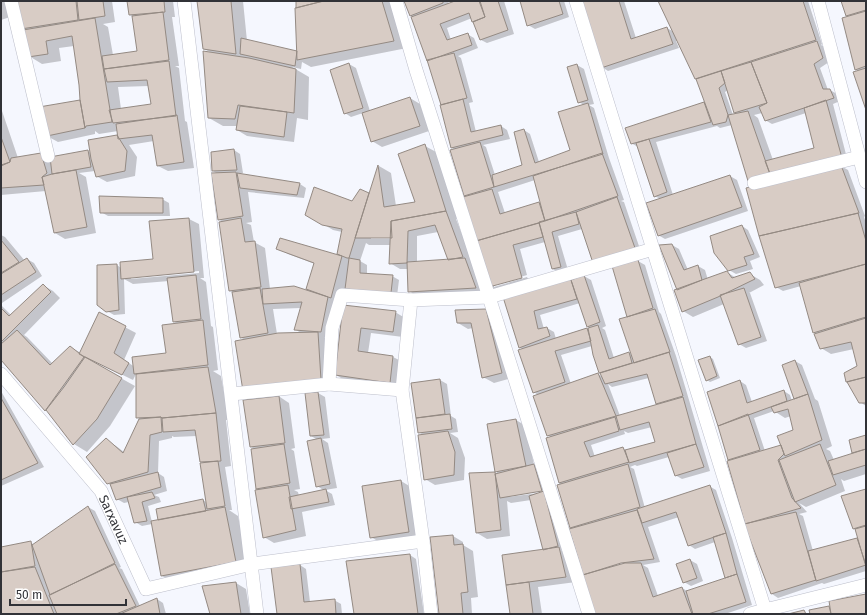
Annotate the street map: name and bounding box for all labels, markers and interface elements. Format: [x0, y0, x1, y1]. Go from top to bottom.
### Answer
street label: Sarxavuz [96, 493, 132, 546]
scale bar [10, 581, 126, 607]
text: 50 m [16, 588, 42, 602]

